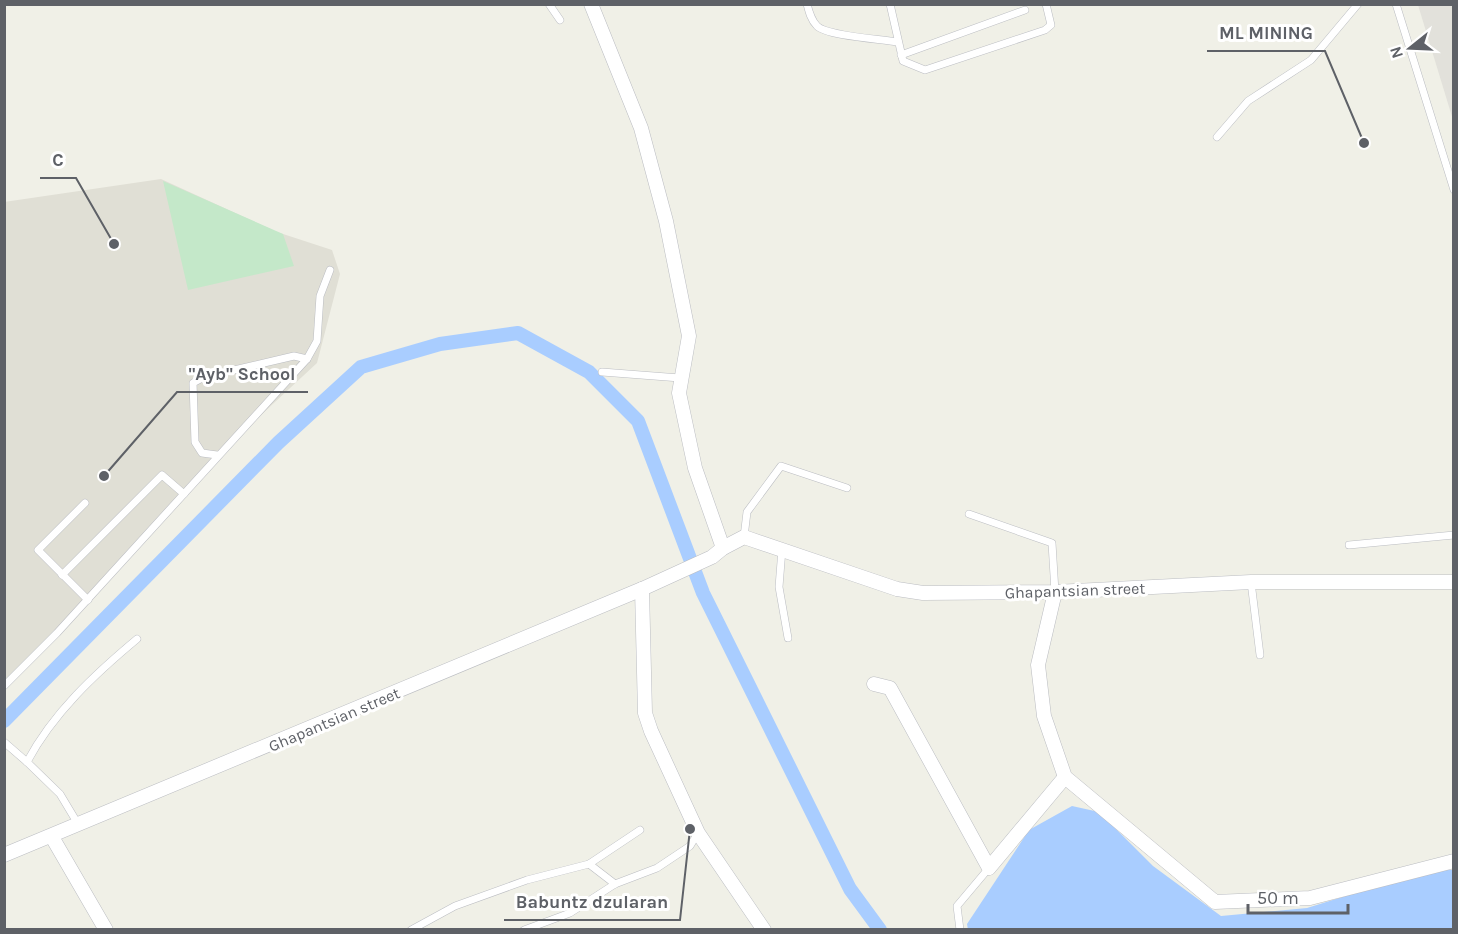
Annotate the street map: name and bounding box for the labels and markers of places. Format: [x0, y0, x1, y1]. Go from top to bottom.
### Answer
callout: ML MINING [1207, 15, 1325, 51]
callout: C [40, 142, 76, 178]
callout: "Ayb" School [177, 356, 308, 392]
callout: Babuntz dzularan [504, 884, 680, 920]

